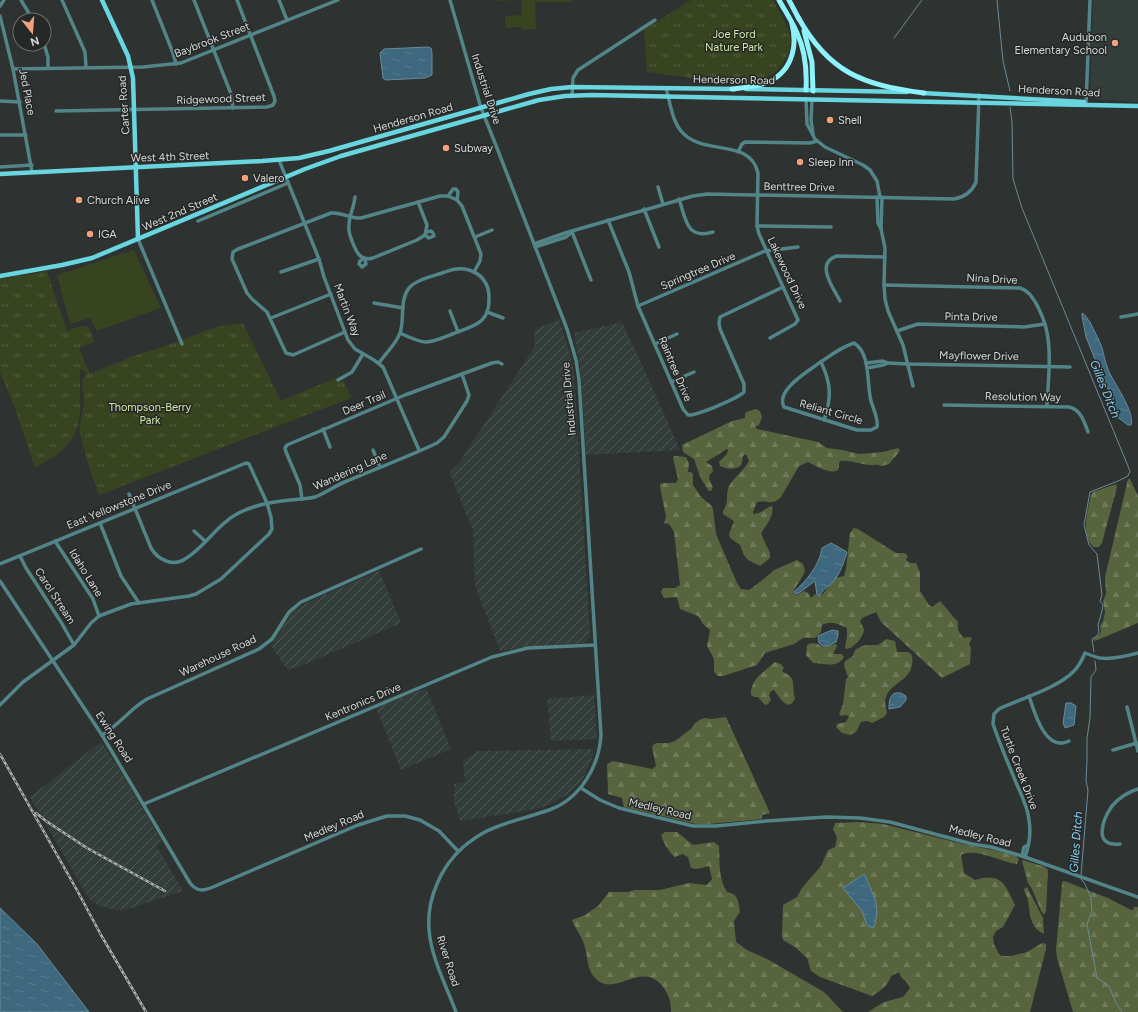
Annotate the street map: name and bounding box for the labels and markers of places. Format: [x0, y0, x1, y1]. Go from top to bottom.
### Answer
place label: Audubon Elementary School [1015, 31, 1107, 57]
marker: Audubon Elementary School [1110, 38, 1120, 48]
place label: Shell [838, 114, 862, 127]
marker: Shell [825, 115, 835, 125]
place label: Subway [454, 142, 493, 155]
marker: Subway [441, 143, 451, 153]
place label: Sleep Inn [808, 156, 854, 169]
marker: Sleep Inn [795, 157, 805, 167]
place label: Valero [253, 172, 284, 185]
marker: Valero [240, 173, 250, 183]
place label: Church Alive [87, 194, 150, 207]
marker: Church Alive [74, 195, 84, 205]
place label: IGA [98, 228, 117, 241]
marker: IGA [85, 229, 95, 239]

